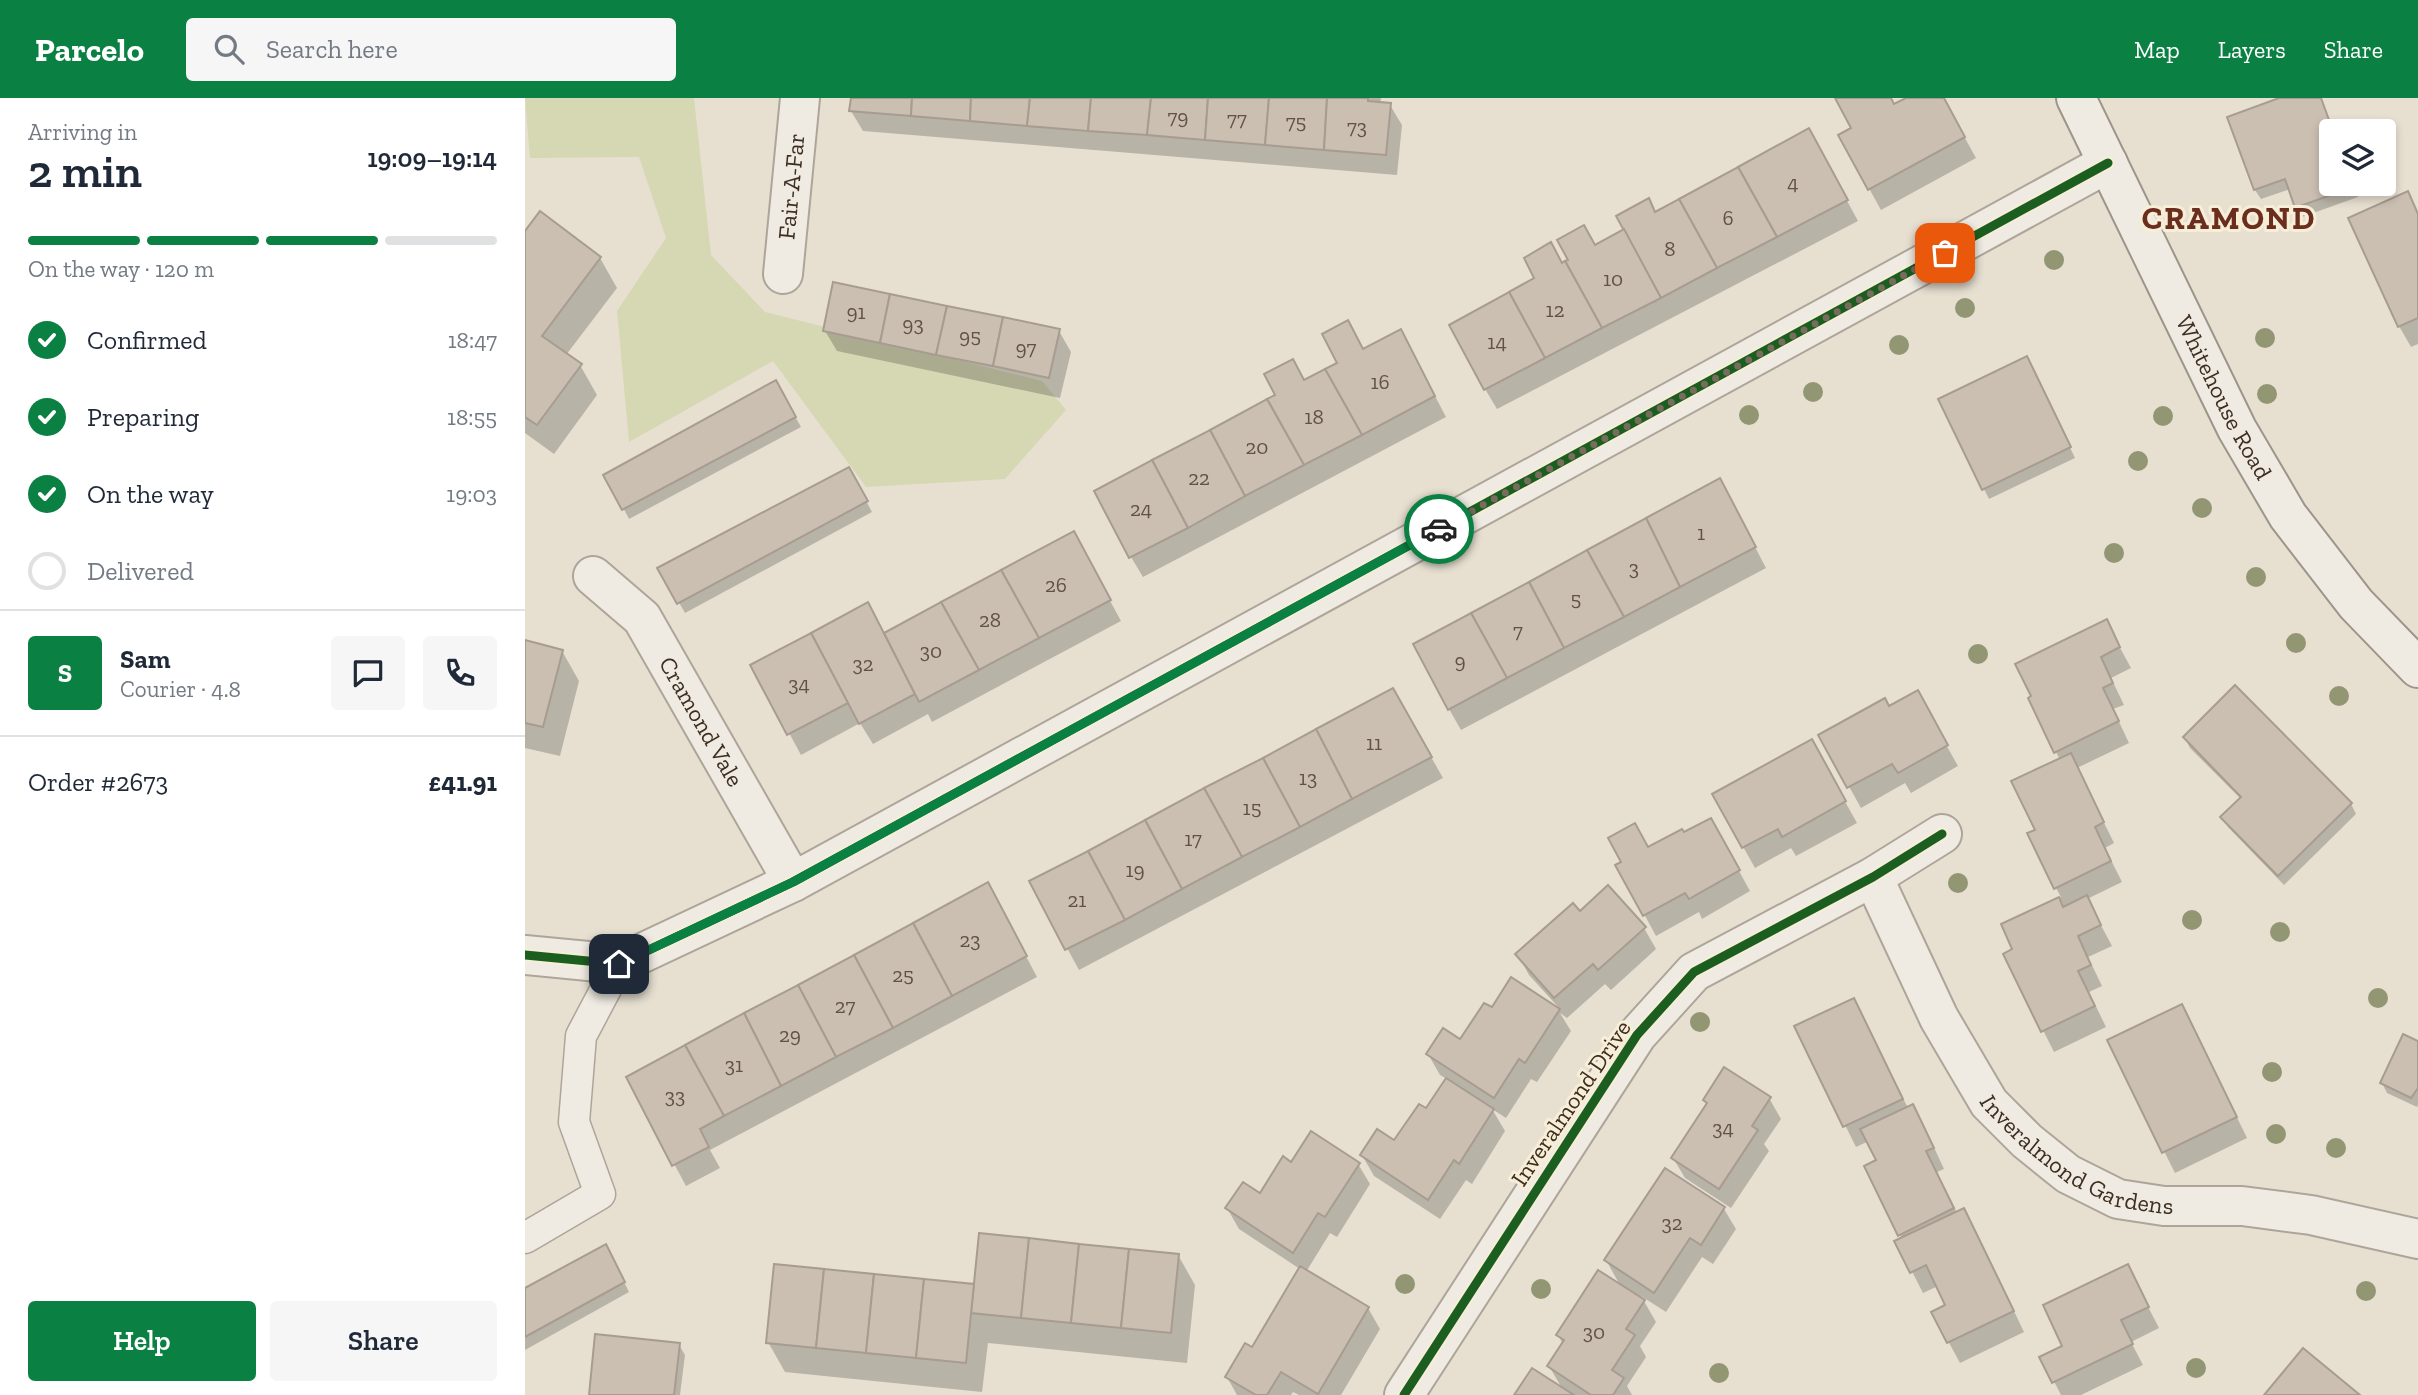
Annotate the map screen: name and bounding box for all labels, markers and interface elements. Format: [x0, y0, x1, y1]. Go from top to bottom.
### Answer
search box [186, 18, 676, 81]
text: Parcelo [35, 30, 144, 69]
icon: search [210, 30, 248, 68]
text: Search here [266, 33, 398, 65]
text: Map [2134, 35, 2180, 64]
text: Layers [2218, 35, 2286, 64]
text: Share [2324, 35, 2383, 64]
house number: 79 [1167, 104, 1189, 129]
house number: 77 [1227, 106, 1247, 131]
house number: 75 [1286, 109, 1306, 134]
house number: 73 [1347, 114, 1367, 139]
text: Arriving in [28, 118, 137, 146]
map controls [2319, 119, 2396, 196]
button: layers [2319, 119, 2396, 196]
street label: Fair-A-Far [771, 132, 811, 241]
text: 19:09–19:14 [367, 142, 497, 174]
text: 2 min [28, 144, 142, 199]
house number: 4 [1787, 170, 1799, 195]
district label: CRAMOND [2142, 199, 2316, 237]
house number: 6 [1722, 205, 1734, 230]
pin [1915, 223, 1975, 283]
icon: bag [1926, 234, 1964, 272]
house number: 8 [1664, 236, 1676, 261]
text: On the way · 120 m [28, 255, 214, 283]
house number: 10 [1603, 266, 1623, 291]
house number: 12 [1546, 297, 1564, 322]
house number: 91 [846, 299, 866, 324]
street label: Whitehouse Road [2170, 310, 2278, 485]
house number: 93 [902, 311, 924, 336]
icon: check [28, 321, 66, 359]
house number: 95 [959, 323, 981, 348]
text: Confirmed [87, 324, 207, 356]
text: 18:47 [448, 326, 497, 354]
house number: 14 [1487, 329, 1507, 354]
house number: 97 [1015, 335, 1037, 360]
house number: 16 [1370, 369, 1390, 394]
icon: check [28, 398, 66, 436]
text: Preparing [87, 401, 199, 433]
text: 18:55 [447, 403, 497, 431]
house number: 18 [1304, 404, 1324, 429]
house number: 20 [1246, 434, 1268, 459]
house number: 22 [1188, 465, 1210, 490]
icon: check [28, 475, 66, 513]
text: On the way [87, 478, 214, 510]
text: 19:03 [446, 480, 497, 508]
courier [1404, 494, 1474, 564]
house number: 24 [1130, 496, 1152, 521]
icon: car [1420, 510, 1458, 548]
house number: 1 [1697, 520, 1705, 545]
text: Delivered [87, 555, 194, 587]
house number: 3 [1629, 555, 1639, 580]
house number: 26 [1045, 572, 1067, 597]
house number: 5 [1571, 586, 1581, 611]
house number: 28 [979, 607, 1001, 632]
house number: 7 [1513, 618, 1523, 643]
button: chat [331, 636, 405, 710]
button: phone [423, 636, 497, 710]
house number: 30 [920, 638, 942, 663]
text: Sam [120, 643, 170, 675]
house number: 9 [1454, 648, 1466, 673]
street label: Cramond Vale [653, 651, 750, 792]
house number: 32 [852, 651, 874, 676]
text: S [58, 657, 72, 689]
house number: 34 [788, 671, 810, 696]
text: Courier · 4.8 [120, 675, 241, 703]
house number: 11 [1366, 730, 1382, 755]
house number: 13 [1299, 765, 1317, 790]
text: Order #2673 [28, 766, 168, 798]
text: £41.91 [428, 766, 497, 798]
house number: 15 [1243, 795, 1261, 820]
house number: 17 [1184, 826, 1202, 851]
house number: 19 [1125, 857, 1145, 882]
house number: 21 [1068, 887, 1086, 912]
house number: 23 [959, 927, 981, 952]
pin [589, 934, 649, 994]
icon: home [600, 945, 638, 983]
house number: 25 [892, 962, 914, 987]
house number: 27 [835, 993, 855, 1018]
street label: Inveralmond Drive [1504, 1014, 1637, 1191]
house number: 29 [779, 1022, 801, 1047]
house number: 31 [725, 1052, 743, 1077]
house number: 33 [665, 1083, 685, 1108]
street label: Inveralmond Gardens [1974, 1090, 2173, 1220]
house number: 34 [1712, 1115, 1734, 1140]
house number: 32 [1661, 1210, 1683, 1235]
button: Help [28, 1301, 256, 1381]
button: Share [270, 1301, 497, 1381]
house number: 30 [1583, 1319, 1605, 1344]

